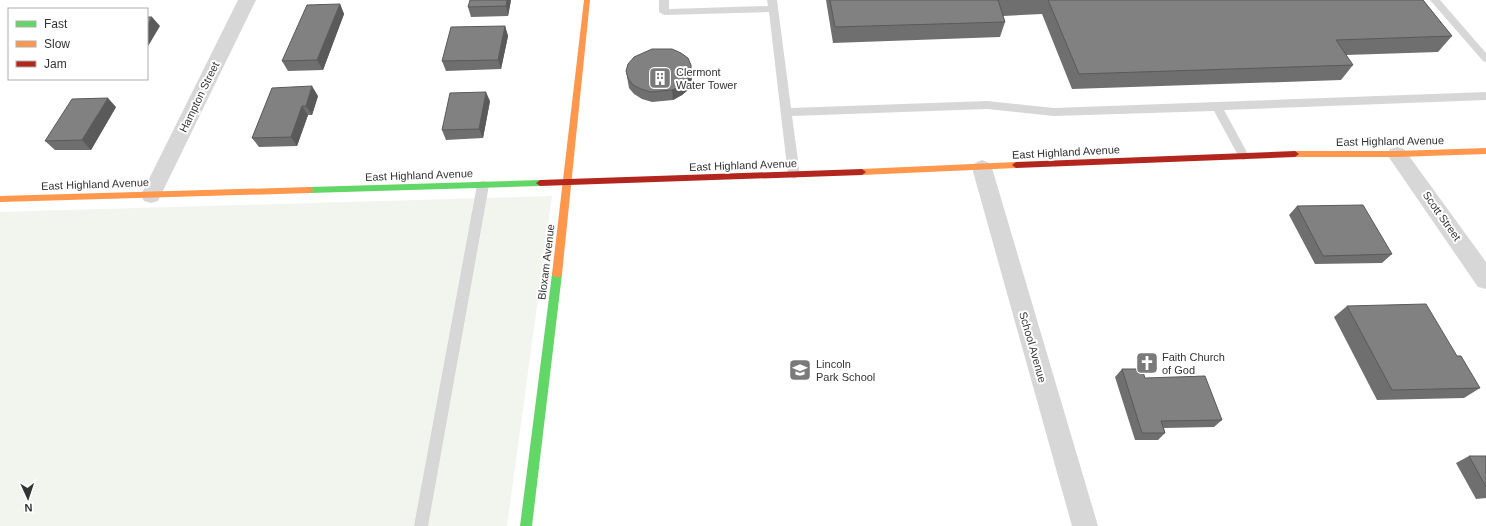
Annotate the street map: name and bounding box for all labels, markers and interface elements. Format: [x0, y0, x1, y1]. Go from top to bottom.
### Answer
legend [8, 8, 148, 80]
text: Fast [44, 17, 68, 31]
text: Slow [44, 37, 70, 51]
text: Jam [44, 57, 67, 71]
street label: Hampton Street [177, 60, 221, 134]
building icon: Clermont Water Tower [647, 65, 673, 91]
place label: Clermont Water Tower [676, 66, 737, 91]
street label: East Highland Avenue [1336, 134, 1444, 148]
street label: East Highland Avenue [1012, 143, 1120, 161]
street label: East Highland Avenue [689, 157, 797, 173]
street label: East Highland Avenue [365, 167, 473, 183]
street label: East Highland Avenue [41, 176, 149, 192]
street label: Scott Street [1421, 189, 1463, 243]
street label: Bloxam Avenue [535, 223, 557, 301]
street label: School Avenue [1017, 310, 1049, 384]
church icon: Faith Church of God [1134, 350, 1160, 376]
place label: Faith Church of God [1162, 351, 1225, 376]
school or university icon: Lincoln Park School [787, 357, 813, 383]
place label: Lincoln Park School [816, 358, 875, 383]
north arrow [8, 478, 48, 518]
text: N [24, 502, 33, 514]

